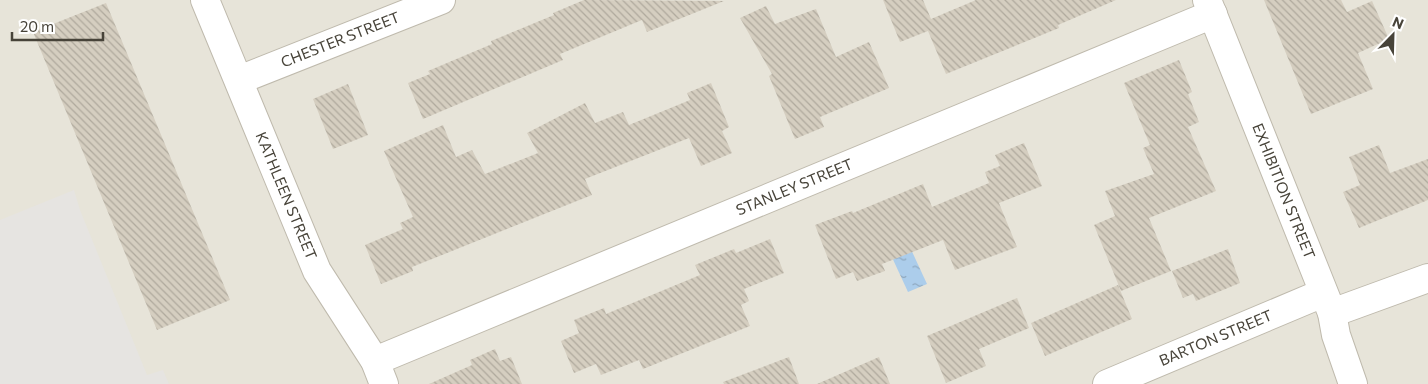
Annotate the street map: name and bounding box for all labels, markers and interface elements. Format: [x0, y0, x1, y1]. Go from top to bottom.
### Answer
street label: CHESTER STREET [278, 7, 402, 71]
scale bar [12, 10, 104, 42]
north arrow [1368, 10, 1418, 60]
text: N [1390, 13, 1406, 32]
text: 20 m [20, 17, 54, 35]
street label: EXHIBITION STREET [1249, 121, 1320, 262]
street label: KATHLEEN STREET [253, 129, 321, 262]
street label: STANLEY STREET [733, 154, 855, 219]
street label: BARTON STREET [1156, 305, 1275, 369]

